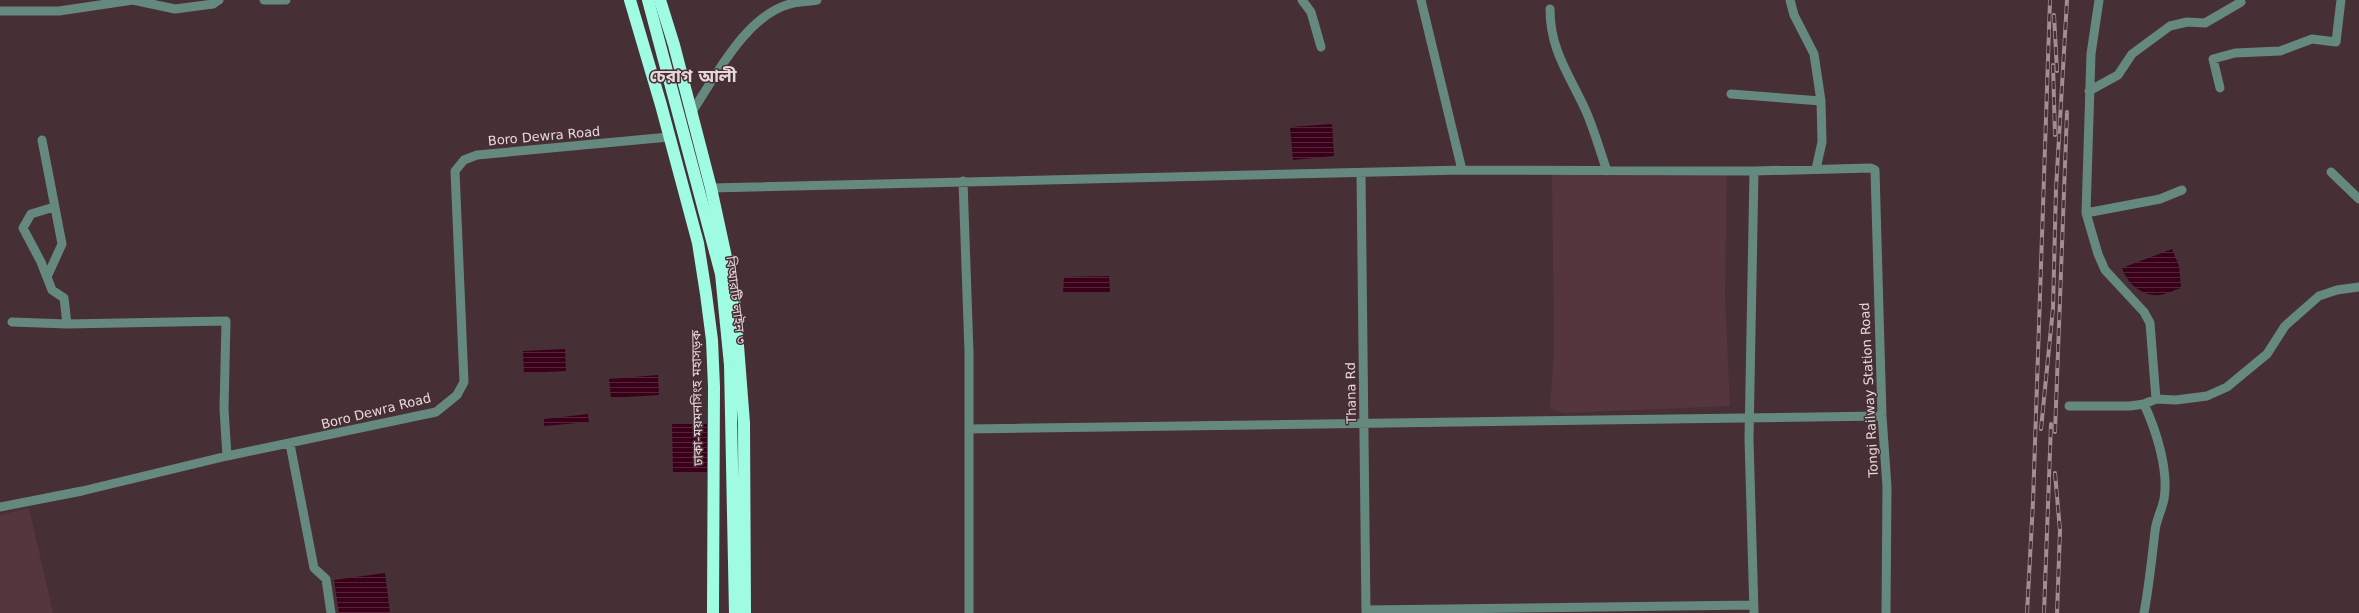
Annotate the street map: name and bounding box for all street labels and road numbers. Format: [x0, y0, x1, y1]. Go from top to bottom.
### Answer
street label: Boro Dewra Road [487, 124, 601, 148]
street label: বিআরটি লাইন ৩ [723, 254, 749, 345]
street label: Tongi Railway Station Road [1857, 302, 1881, 479]
street label: ঢাকা-ময়মনসিংহ মহাসড়ক [688, 330, 706, 467]
street label: Thana Rd [1343, 362, 1359, 425]
street label: Boro Dewra Road [319, 390, 433, 432]

